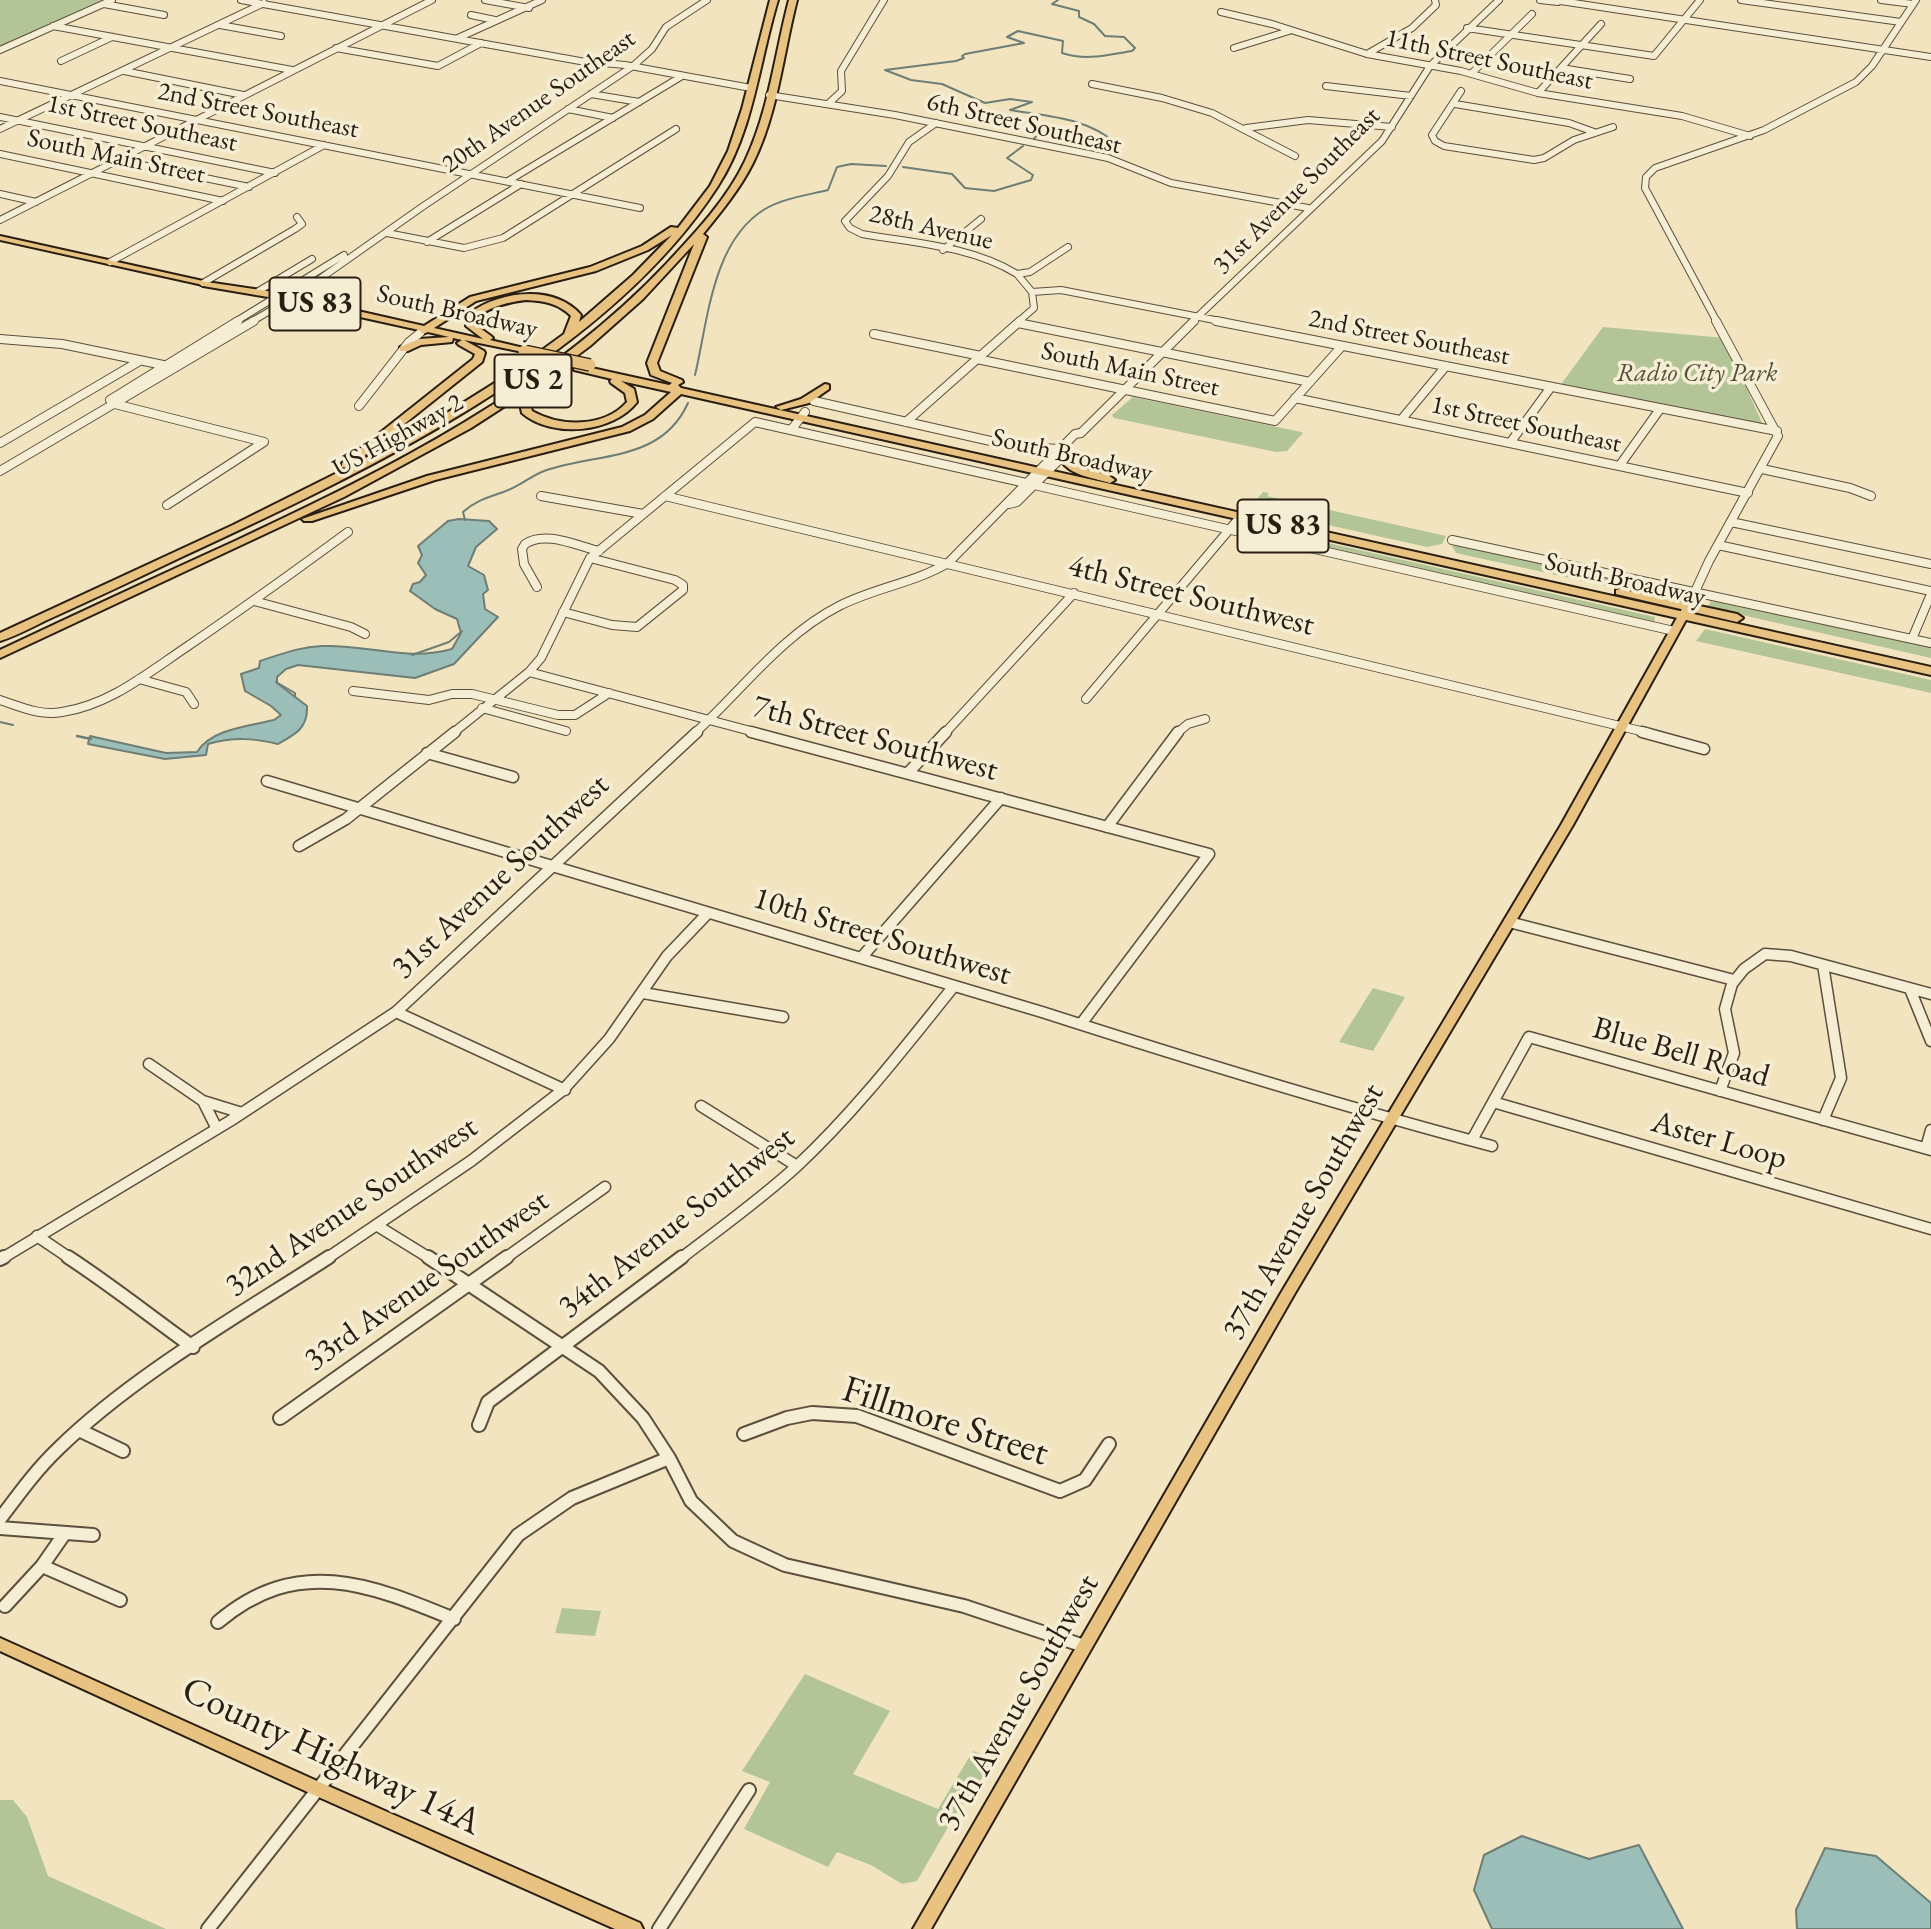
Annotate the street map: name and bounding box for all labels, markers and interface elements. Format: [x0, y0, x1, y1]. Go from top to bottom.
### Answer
street label: 11th Street Southeast [1382, 23, 1596, 97]
street label: 20th Avenue Southeast [436, 24, 642, 180]
street label: 2nd Street Southeast [155, 76, 361, 146]
street label: 6th Street Southeast [924, 86, 1124, 162]
street label: 1st Street Southeast [44, 89, 240, 159]
street label: 31st Avenue Southeast [1207, 101, 1387, 281]
street label: South Main Street [24, 123, 208, 191]
street label: 28th Avenue [866, 199, 996, 257]
road number: US 83 [270, 278, 360, 330]
street label: South Broadway [374, 278, 540, 346]
street label: 2nd Street Southeast [1306, 303, 1512, 373]
street label: South Main Street [1038, 336, 1222, 404]
road number: US 2 [494, 354, 572, 408]
park label: Radio City Park [1616, 358, 1778, 390]
street label: US Highway 2 [327, 387, 469, 485]
street label: 1st Street Southeast [1428, 390, 1624, 460]
street label: South Broadway [989, 422, 1155, 490]
road number: US 83 [1238, 499, 1328, 552]
street label: South Broadway [1542, 546, 1708, 614]
street label: 4th Street Southwest [1064, 547, 1318, 645]
street label: 7th Street Southwest [748, 688, 1002, 790]
street label: 31st Avenue Southwest [384, 766, 618, 988]
street label: 10th Street Southwest [748, 880, 1016, 994]
street label: Blue Bell Road [1588, 1009, 1774, 1097]
street label: 37th Avenue Southwest [1215, 1077, 1393, 1347]
street label: Aster Loop [1647, 1103, 1791, 1179]
street label: 32nd Avenue Southwest [219, 1108, 485, 1306]
street label: 34th Avenue Southwest [551, 1119, 803, 1327]
street label: 33rd Avenue Southwest [297, 1182, 557, 1380]
street label: Fillmore Street [836, 1367, 1054, 1477]
street label: 37th Avenue Southwest [930, 1568, 1108, 1838]
street label: County Highway 14A [174, 1668, 488, 1846]

